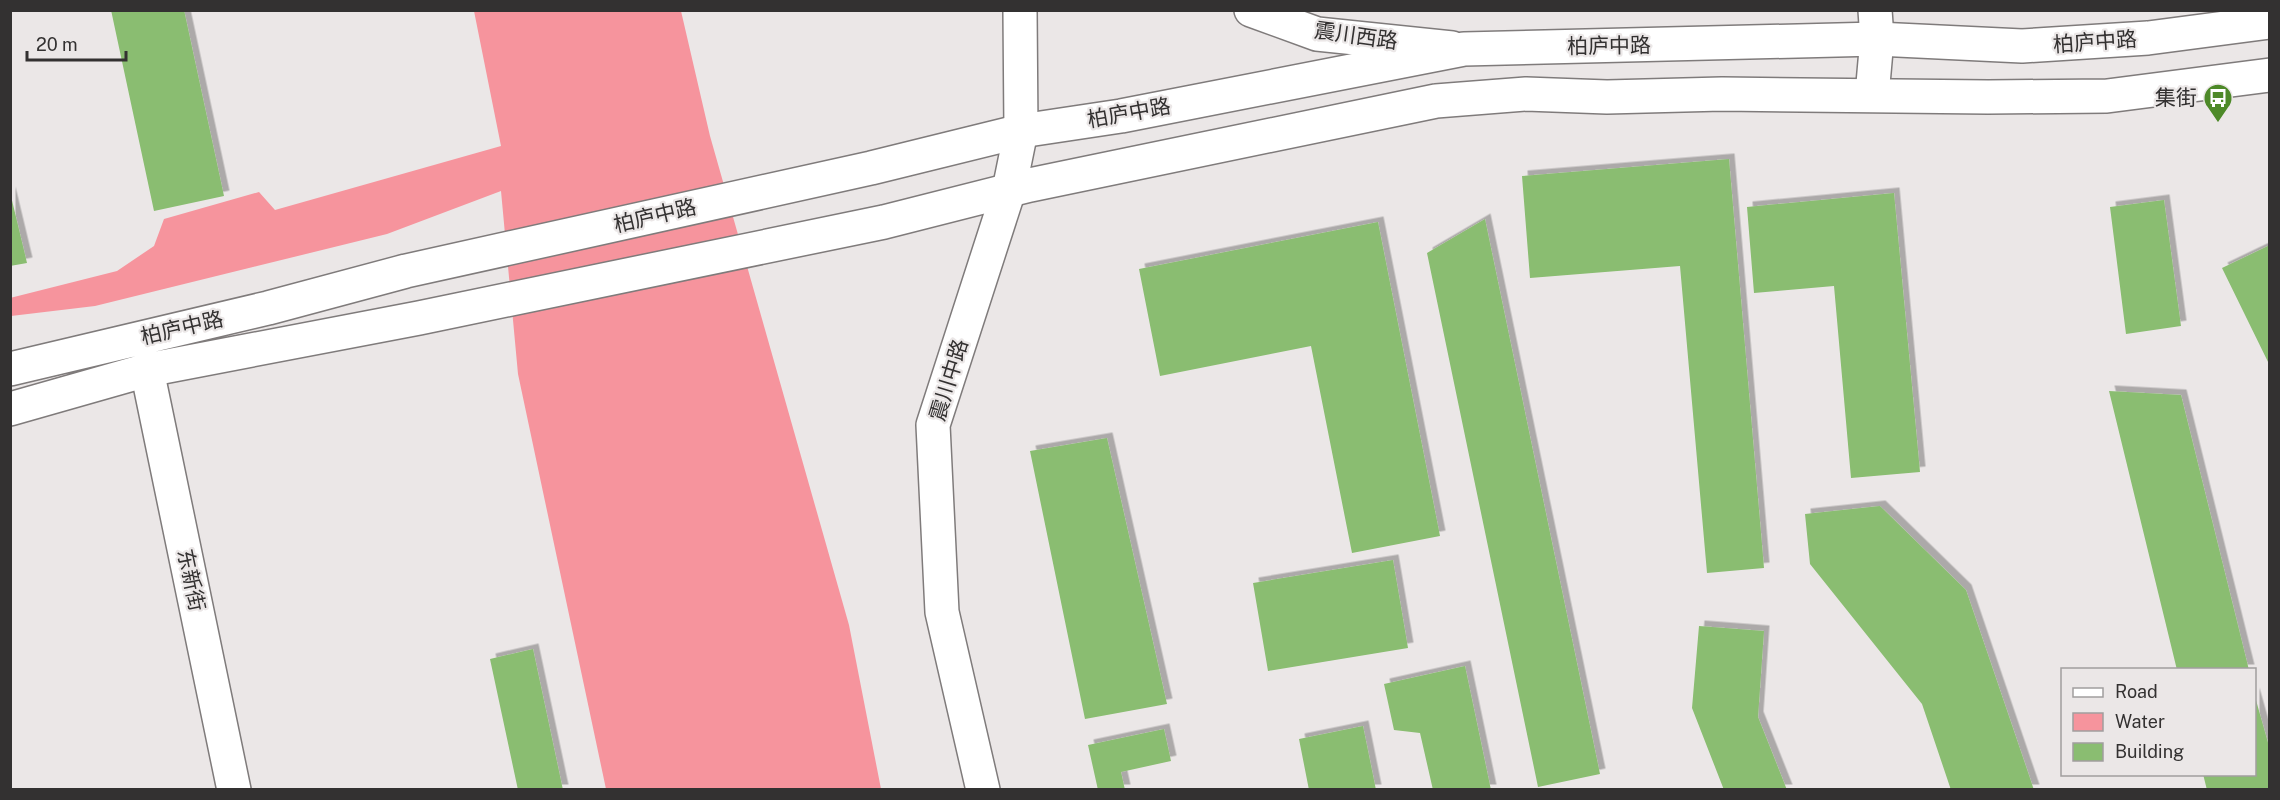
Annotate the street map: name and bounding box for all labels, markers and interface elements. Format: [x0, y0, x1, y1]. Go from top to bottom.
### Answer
street label: 震川西路 [1313, 17, 1399, 54]
scale bar [27, 24, 126, 62]
street label: 柏庐中路 [2052, 26, 2138, 57]
street label: 柏庐中路 [1567, 32, 1651, 59]
text: 20 m [36, 34, 78, 55]
bus stop icon: 集街 [2202, 82, 2234, 124]
place label: 集街 [2155, 85, 2197, 110]
street label: 柏庐中路 [1085, 93, 1172, 132]
street label: 柏庐中路 [611, 194, 699, 237]
street label: 柏庐中路 [138, 306, 226, 349]
street label: 震川中路 [924, 336, 973, 424]
street label: 东新街 [173, 546, 210, 613]
legend [2061, 668, 2256, 776]
text: Road [2115, 681, 2158, 702]
text: Water [2115, 711, 2165, 732]
text: Building [2115, 741, 2184, 762]

